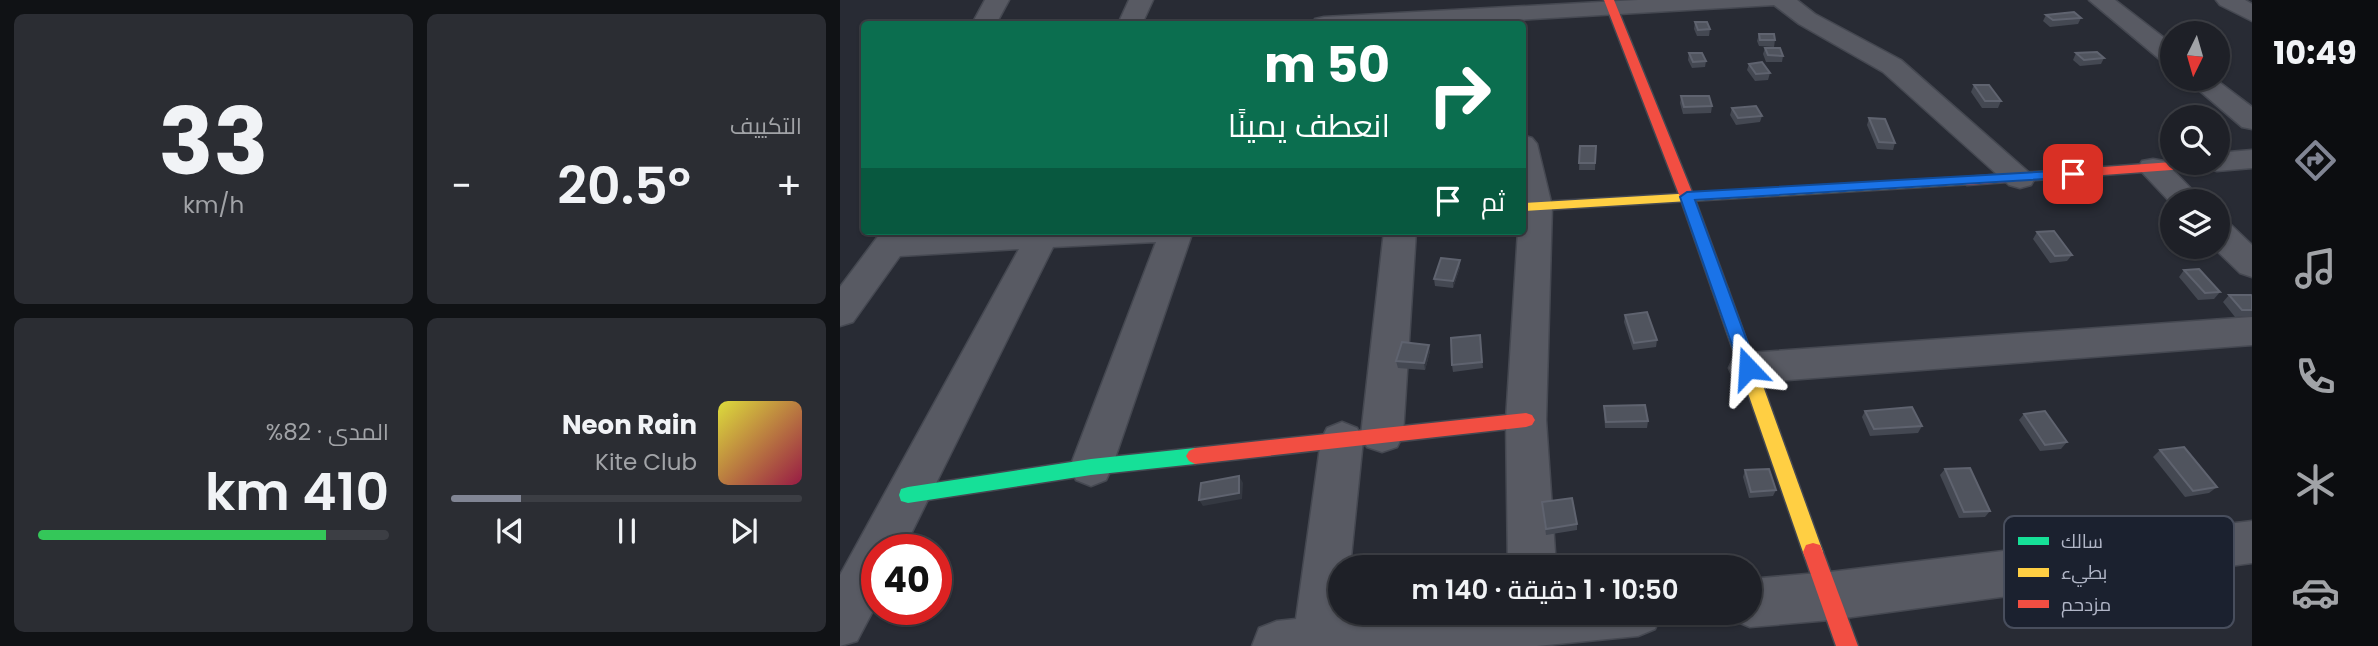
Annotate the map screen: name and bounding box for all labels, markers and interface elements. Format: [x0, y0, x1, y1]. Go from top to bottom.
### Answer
north arrow [2160, 21, 2230, 91]
map controls [2160, 21, 2230, 259]
text: 10:49 [2273, 30, 2357, 75]
text: 50 m [1264, 31, 1390, 99]
icon: right [1414, 49, 1505, 140]
text: 33 [158, 78, 269, 206]
text: انعطف يمينًا [1228, 103, 1390, 148]
button: search [2160, 105, 2230, 175]
text: التكييف [730, 110, 802, 142]
icon: directions [2291, 136, 2340, 185]
pin [2043, 144, 2103, 204]
text: 20.5° [557, 149, 691, 222]
icon: arrive [2054, 155, 2092, 193]
text: − [451, 159, 472, 212]
text: + [776, 159, 802, 212]
icon: arrive [1429, 182, 1467, 220]
text: ثم [1481, 184, 1505, 220]
text: km/h [183, 189, 244, 221]
button: layers [2160, 189, 2230, 259]
icon: music [2291, 244, 2340, 293]
position arrow [1711, 331, 1785, 405]
icon: phone [2291, 352, 2340, 401]
text: Neon Rain [562, 407, 697, 443]
text: المدى · 82% [266, 416, 389, 448]
text: Kite Club [595, 446, 697, 478]
text: 410 km [205, 455, 389, 528]
icon: climate [2291, 460, 2340, 509]
icon: previous [491, 512, 529, 550]
icon: pause [608, 512, 646, 550]
icon: next [725, 512, 763, 550]
legend [2004, 516, 2234, 628]
text: سالك [2061, 528, 2103, 555]
speed limit sign: 40 [861, 534, 952, 625]
text: بطيء [2061, 559, 2107, 587]
icon: car [2291, 568, 2340, 617]
text: 10:50 · 1 دقيقة · 140 m [1411, 572, 1679, 608]
text: مزدحم [2061, 591, 2111, 618]

